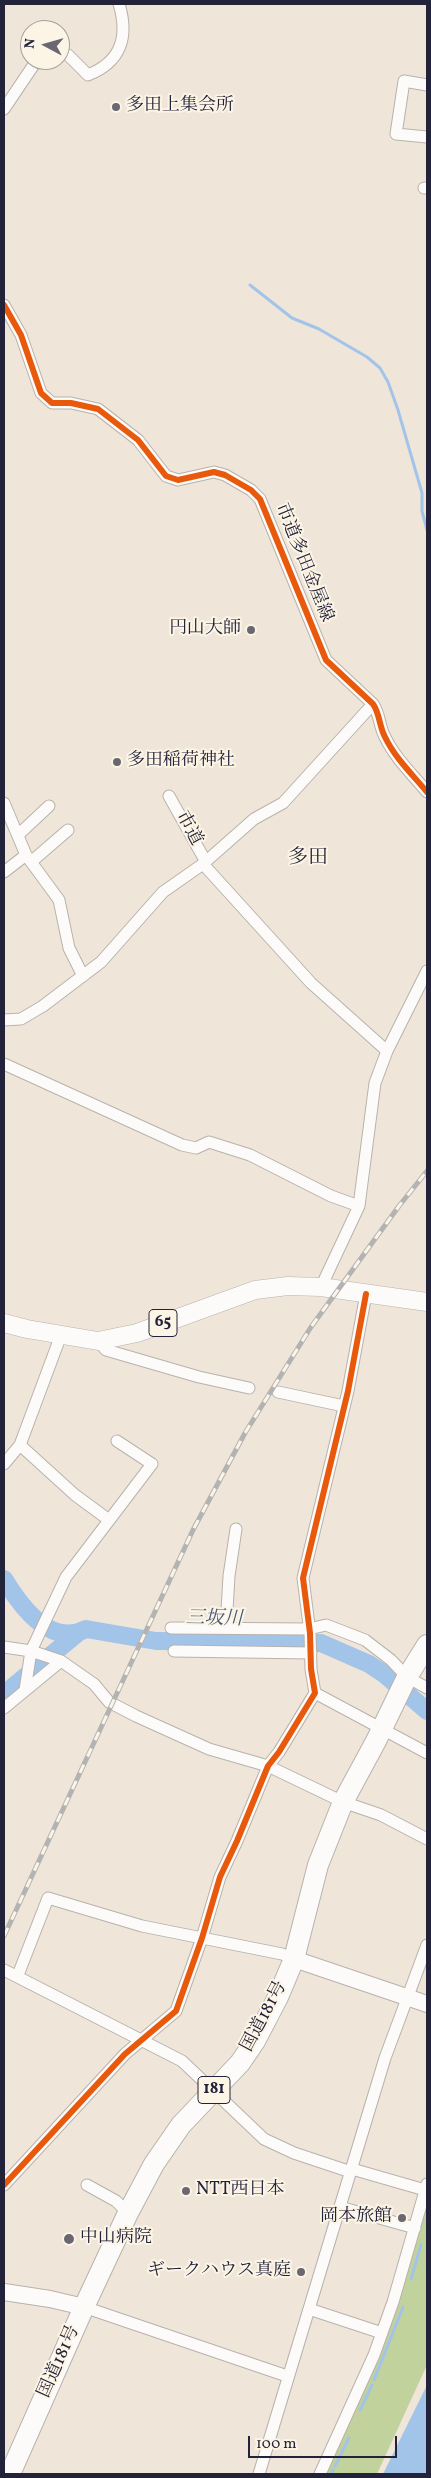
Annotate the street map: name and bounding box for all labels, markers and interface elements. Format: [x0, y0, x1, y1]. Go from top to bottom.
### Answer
north arrow [20, 20, 70, 70]
text: N [21, 37, 41, 50]
place label: 多田上集会所 [126, 96, 234, 118]
marker: 多田上集会所 [110, 101, 122, 113]
street label: 市道多田金屋線 [269, 501, 337, 625]
place label: 円山大師 [169, 619, 241, 641]
marker: 円山大師 [245, 624, 257, 636]
place label: 多田稲荷神社 [127, 751, 235, 773]
marker: 多田稲荷神社 [111, 756, 123, 768]
street label: 市道 [170, 808, 206, 850]
district label: 多田 [288, 847, 328, 871]
road number: 65 [149, 1310, 177, 1336]
water label: 三坂川 [185, 1608, 243, 1632]
street label: 国道181号 [237, 1978, 293, 2056]
road number: 181 [198, 2076, 230, 2104]
place label: NTT西日本 [196, 2180, 284, 2202]
marker: NTT西日本 [180, 2185, 192, 2197]
place label: 岡本旅館 [320, 2207, 392, 2229]
marker: 岡本旅館 [396, 2212, 408, 2224]
place label: 中山病院 [80, 2228, 152, 2250]
marker: 中山病院 [62, 2232, 76, 2246]
place label: ギークハウス真庭 [147, 2261, 291, 2283]
marker: ギークハウス真庭 [295, 2266, 307, 2278]
street label: 国道181号 [34, 2322, 86, 2402]
scale bar [251, 2426, 400, 2458]
text: 100 m [256, 2434, 296, 2455]

